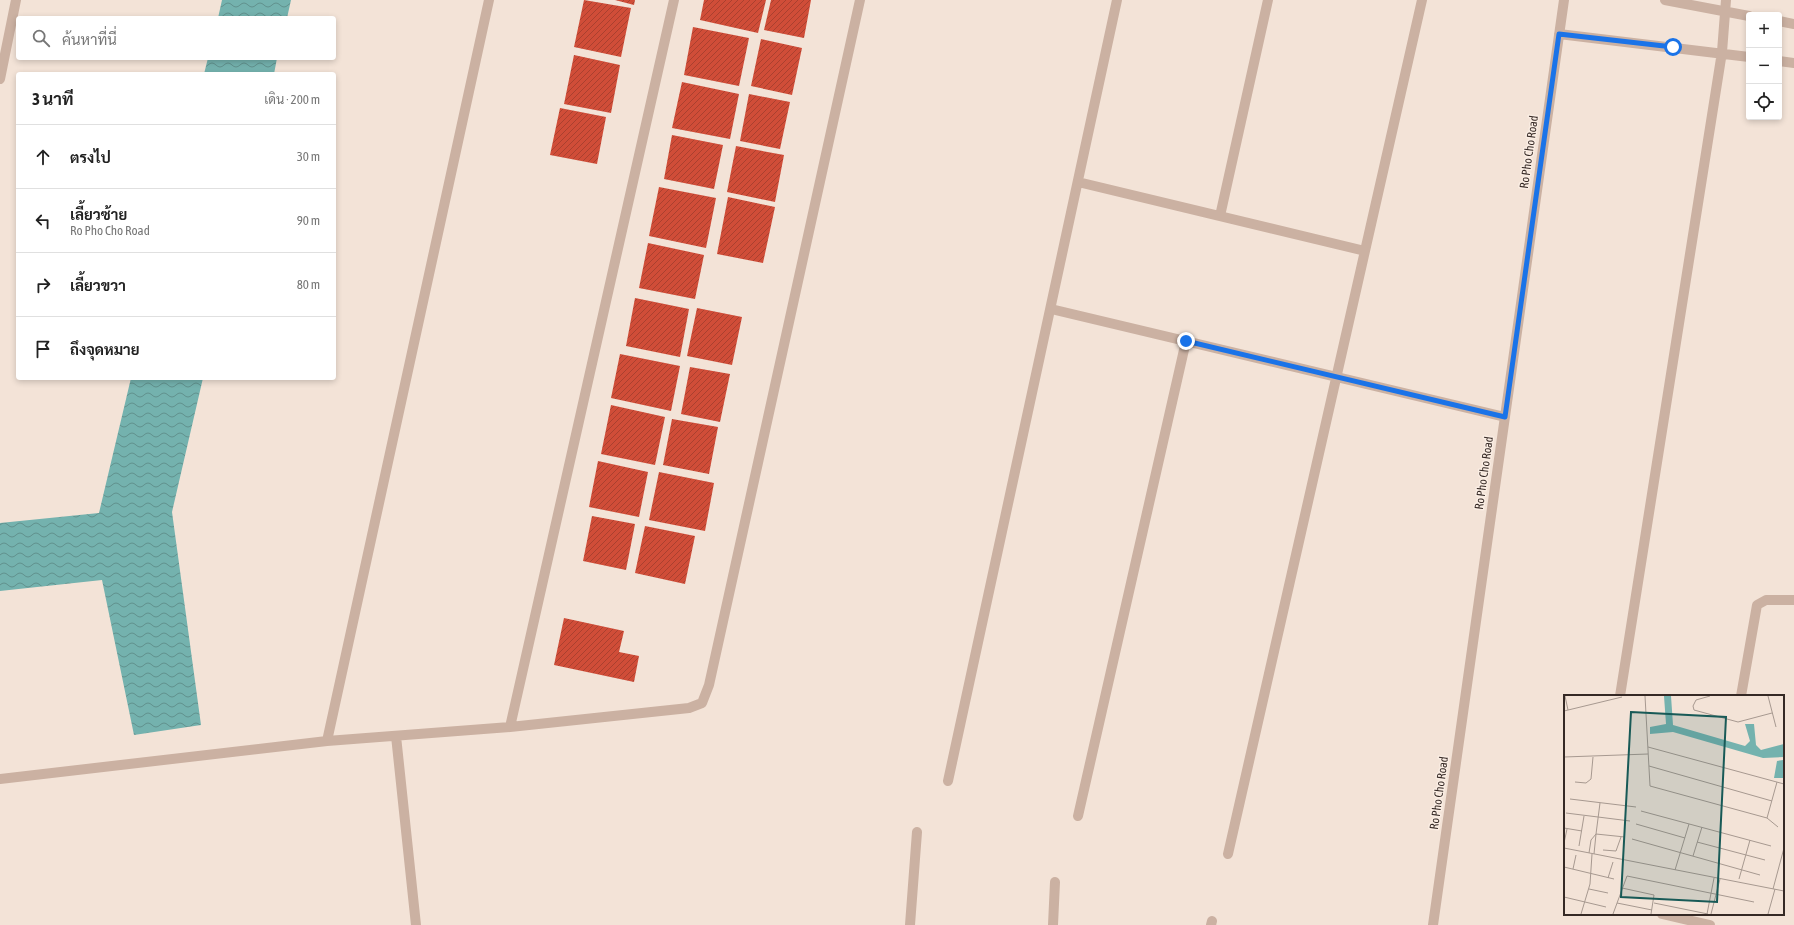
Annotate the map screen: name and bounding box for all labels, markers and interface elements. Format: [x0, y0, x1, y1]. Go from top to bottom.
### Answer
map controls [1746, 12, 1782, 120]
button: + [1746, 12, 1782, 48]
search box [16, 16, 336, 60]
icon: search [30, 27, 52, 49]
text: ค้นหาที่นี่ [62, 31, 117, 48]
route start [1664, 38, 1682, 56]
button: − [1746, 48, 1782, 84]
button: locate [1746, 84, 1782, 120]
text: 3 นาที [32, 89, 74, 109]
text: เดิน · 200 m [264, 92, 320, 107]
street label: Ro Pho Cho Road [1517, 115, 1541, 189]
icon: ahead [32, 146, 54, 168]
text: ตรงไป [70, 149, 111, 166]
text: 30 m [297, 149, 320, 164]
text: เลี้ยวซ้าย [70, 206, 127, 223]
icon: left [32, 210, 54, 232]
text: 90 m [297, 213, 320, 228]
text: Ro Pho Cho Road [70, 223, 150, 238]
icon: right [32, 274, 54, 296]
text: เลี้ยวขวา [70, 277, 126, 294]
text: 80 m [297, 277, 320, 292]
route end [1177, 332, 1195, 350]
icon: arrive [32, 338, 54, 360]
text: ถึงจุดหมาย [70, 341, 140, 358]
street label: Ro Pho Cho Road [1472, 436, 1496, 510]
inset map [1564, 695, 1784, 915]
street label: Ro Pho Cho Road [1427, 756, 1451, 830]

